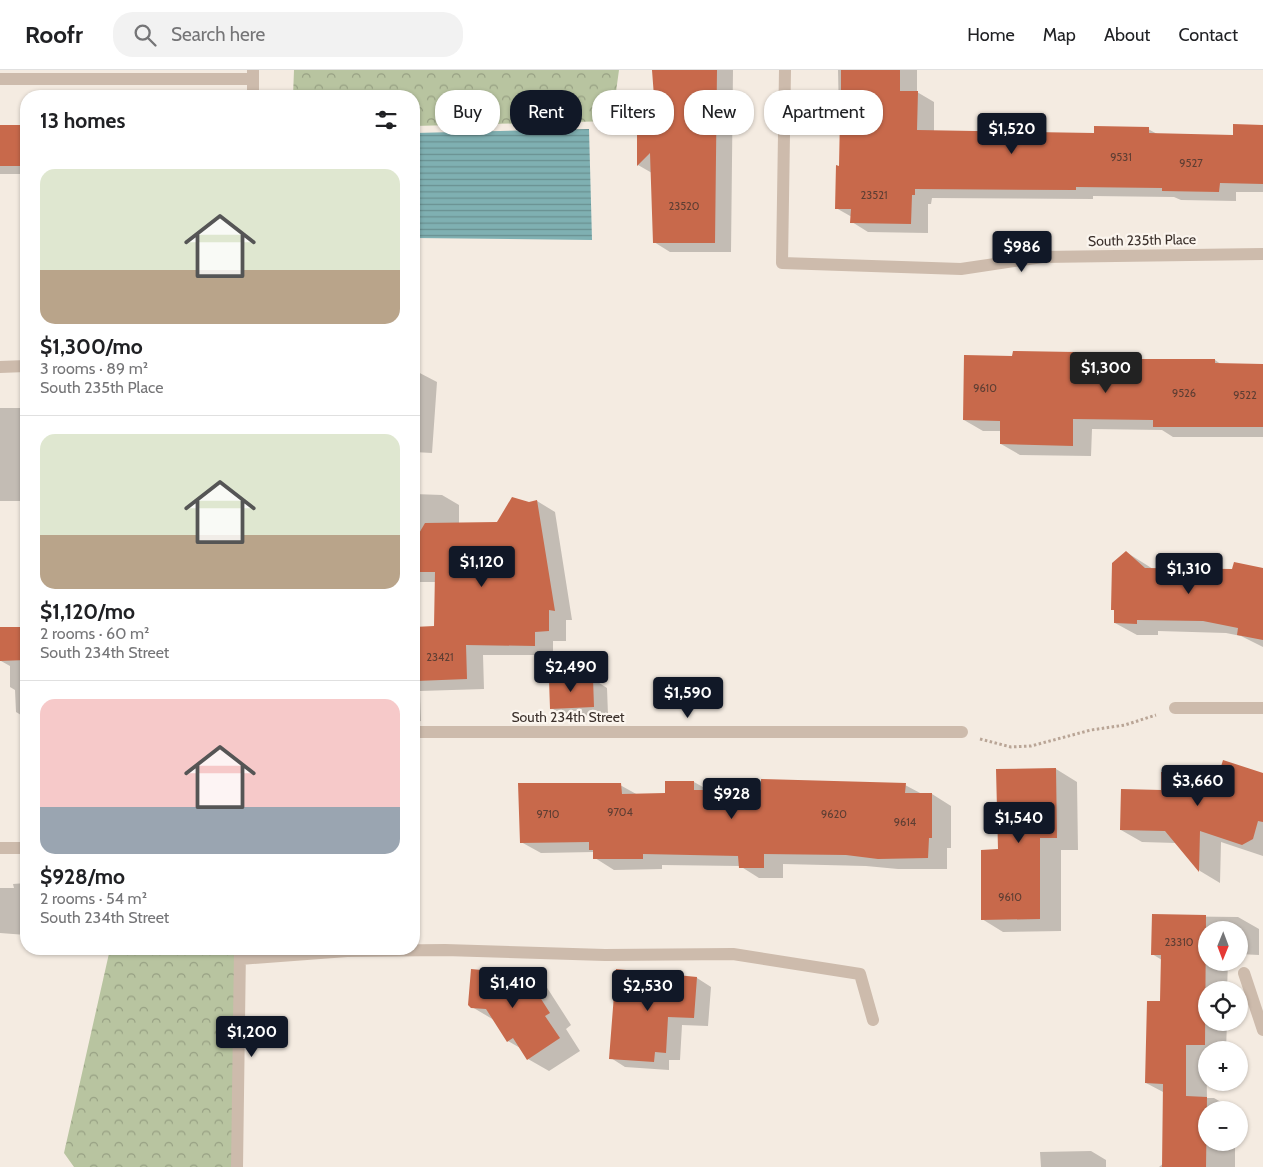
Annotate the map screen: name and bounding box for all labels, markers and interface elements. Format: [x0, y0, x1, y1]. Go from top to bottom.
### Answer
search box [113, 12, 463, 57]
text: Roofr [25, 20, 83, 49]
icon: search [131, 21, 159, 49]
text: Search here [171, 23, 265, 46]
text: Home [967, 24, 1015, 46]
text: Map [1043, 24, 1076, 46]
text: About [1104, 24, 1150, 46]
text: Contact [1178, 24, 1238, 46]
chip: Buy [435, 90, 500, 135]
chip: Rent [510, 90, 582, 135]
chip: Filters [592, 90, 674, 135]
chip: New [684, 90, 754, 135]
chip: Apartment [764, 90, 883, 135]
icon: filters [372, 106, 400, 134]
text: 13 homes [40, 108, 125, 133]
pin: $1,520 [971, 112, 1053, 155]
text: $1,520 [988, 119, 1036, 138]
house number: 9531 [1110, 150, 1132, 164]
house number: 9527 [1179, 156, 1203, 170]
house number: 23521 [860, 188, 888, 202]
house number: 23520 [668, 199, 700, 213]
icon: home [175, 201, 265, 291]
pin: $986 [992, 230, 1052, 273]
street label: South 235th Place [1088, 230, 1196, 250]
text: $986 [1004, 237, 1040, 256]
text: $1,300/mo [40, 334, 143, 359]
pin: $1,300 [1065, 352, 1147, 394]
text: $1,300 [1081, 358, 1131, 377]
text: 3 rooms · 89 m² [40, 359, 148, 378]
text: South 235th Place [40, 378, 163, 397]
house number: 9610 [973, 381, 997, 395]
house number: 9526 [1172, 386, 1196, 400]
house number: 9522 [1233, 388, 1257, 402]
icon: home [175, 467, 265, 557]
pin: $1,120 [441, 546, 523, 588]
text: $1,120 [460, 552, 504, 571]
pin: $1,310 [1148, 552, 1230, 595]
text: $1,310 [1167, 559, 1211, 578]
text: $1,120/mo [40, 599, 135, 624]
text: 2 rooms · 60 m² [40, 624, 149, 643]
text: South 234th Street [40, 643, 169, 662]
house number: 23421 [426, 650, 454, 664]
pin: $2,490 [530, 650, 612, 693]
text: $2,490 [545, 657, 597, 676]
pin: $1,590 [647, 676, 729, 719]
text: $1,590 [664, 683, 712, 702]
street label: South 234th Street [511, 708, 625, 726]
icon: home [175, 732, 265, 822]
pin: $3,660 [1157, 764, 1239, 807]
text: $3,660 [1173, 771, 1223, 790]
pin: $928 [702, 778, 762, 820]
text: $928 [714, 784, 750, 803]
pin: $1,540 [978, 802, 1060, 844]
house number: 9704 [607, 805, 634, 819]
house number: 9710 [536, 807, 560, 821]
house number: 9620 [821, 807, 847, 821]
text: $1,540 [995, 808, 1043, 827]
house number: 9614 [894, 815, 917, 829]
text: $928/mo [40, 864, 125, 889]
text: 2 rooms · 54 m² [40, 889, 147, 908]
house number: 9610 [998, 890, 1022, 904]
text: South 234th Street [40, 908, 169, 927]
north arrow [1198, 921, 1248, 971]
map controls [1198, 921, 1248, 1151]
house number: 23310 [1165, 935, 1194, 949]
pin: $1,410 [472, 966, 554, 1009]
pin: $2,530 [607, 970, 689, 1012]
text: $1,410 [490, 973, 536, 992]
text: $2,530 [623, 976, 673, 995]
button: locate [1198, 981, 1248, 1031]
pin: $1,200 [211, 1016, 293, 1058]
text: $1,200 [227, 1022, 277, 1041]
button: + [1198, 1041, 1248, 1091]
button: − [1198, 1101, 1248, 1151]

